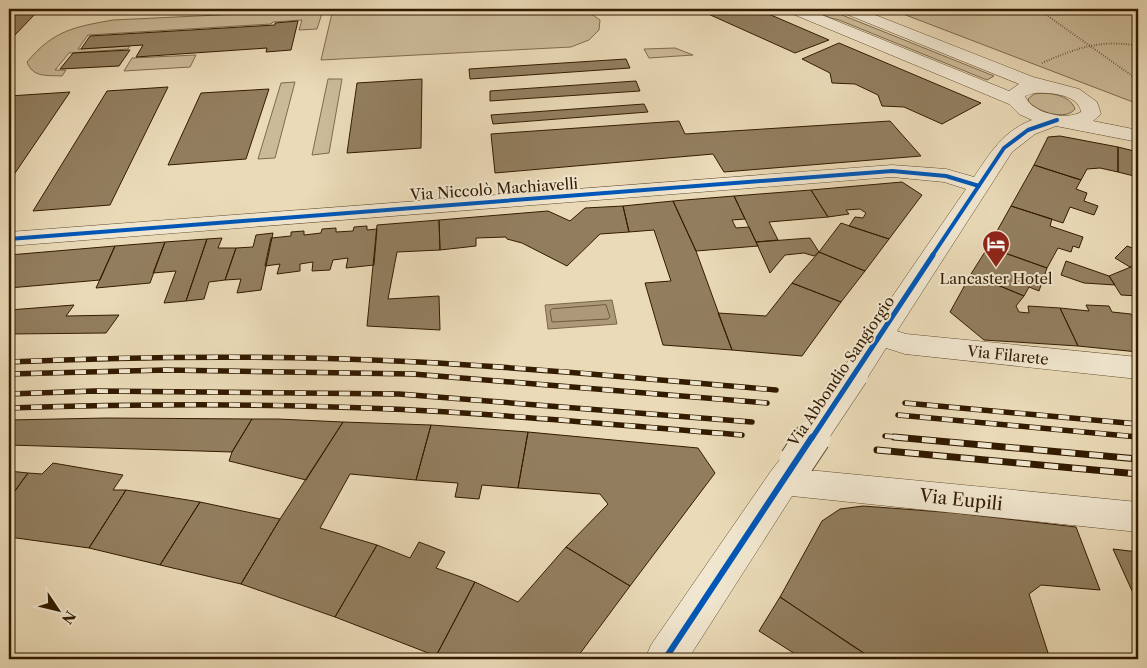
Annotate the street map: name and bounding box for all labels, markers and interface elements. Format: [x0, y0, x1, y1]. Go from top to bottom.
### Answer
street label: Via Niccolò Machiavelli [408, 174, 579, 204]
hotel icon: Lancaster Hotel [981, 229, 1011, 268]
place label: Lancaster Hotel [940, 269, 1053, 288]
street label: Via Abbondio Sangiorgio [783, 292, 898, 451]
street label: Via Filarete [965, 341, 1050, 369]
street label: Via Eupili [917, 485, 1004, 515]
north arrow [32, 586, 82, 636]
text: N [58, 607, 80, 628]

